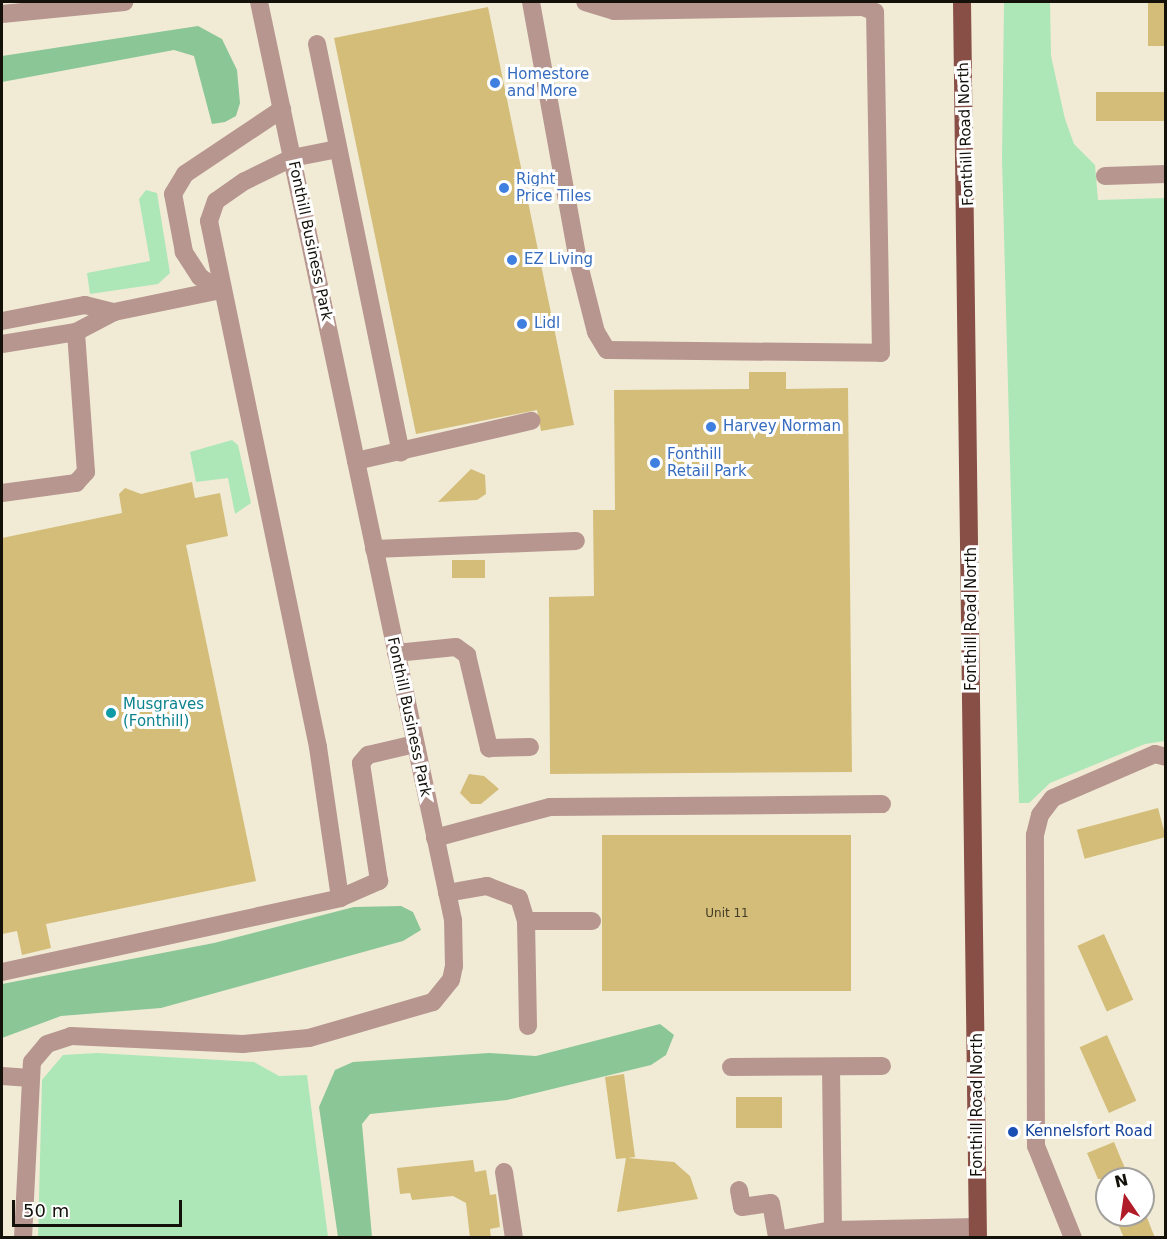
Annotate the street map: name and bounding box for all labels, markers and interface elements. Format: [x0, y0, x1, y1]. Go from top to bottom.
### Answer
street label: Fonthill Road North [954, 62, 978, 206]
place label: Homestore and More [507, 65, 589, 100]
marker: Homestore and More [488, 76, 502, 90]
street label: Fonthill Business Park [284, 160, 336, 322]
place label: Right Price Tiles [516, 170, 591, 205]
marker: Right Price Tiles [497, 181, 511, 195]
place label: EZ Living [524, 251, 593, 269]
marker: EZ Living [505, 253, 519, 267]
place label: Lidl [534, 315, 560, 333]
marker: Lidl [515, 317, 529, 331]
place label: Harvey Norman [723, 418, 841, 436]
marker: Harvey Norman [704, 420, 718, 434]
place label: Fonthill Retail Park [667, 445, 747, 480]
marker: Fonthill Retail Park [648, 456, 662, 470]
street label: Fonthill Road North [963, 547, 981, 691]
street label: Fonthill Business Park [383, 636, 435, 798]
place label: Musgraves (Fonthill) [123, 695, 204, 730]
marker: Musgraves (Fonthill) [104, 706, 118, 720]
house number: Unit 11 [705, 907, 749, 921]
street label: Fonthill Road North [969, 1033, 987, 1177]
place label: Kennelsfort Road [1025, 1123, 1152, 1141]
marker: Kennelsfort Road [1006, 1125, 1020, 1139]
north arrow [1095, 1167, 1155, 1227]
text: N [1113, 1170, 1130, 1192]
scale bar [15, 1188, 184, 1226]
text: 50 m [23, 1200, 69, 1221]

